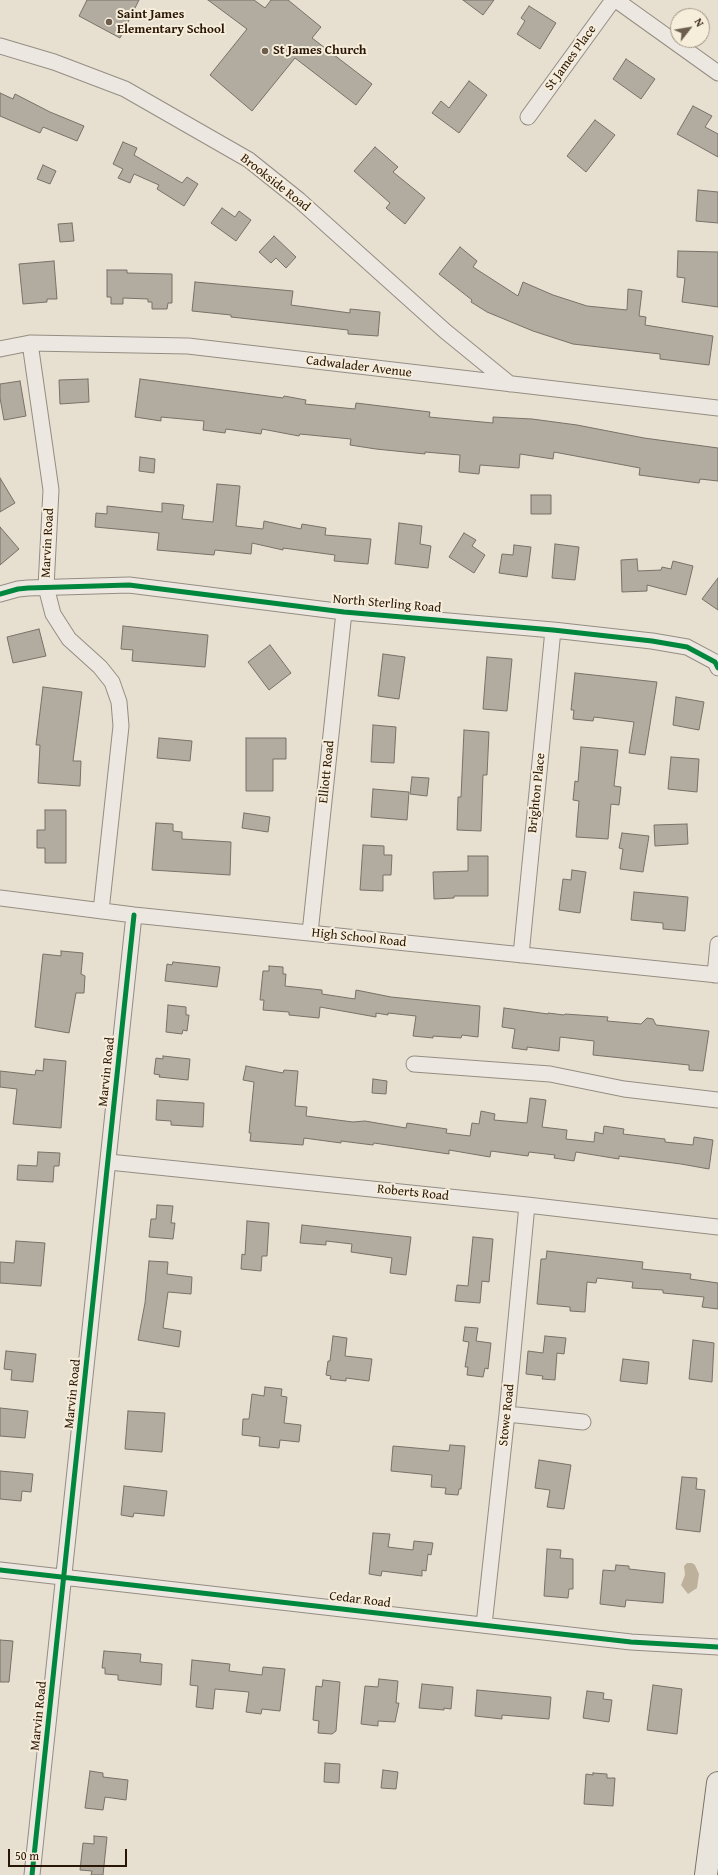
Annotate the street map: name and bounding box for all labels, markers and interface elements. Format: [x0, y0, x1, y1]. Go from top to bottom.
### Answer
place label: Saint James Elementary School [117, 7, 225, 38]
north arrow [670, 8, 710, 48]
text: N [691, 15, 708, 30]
marker: Saint James Elementary School [104, 17, 114, 27]
street label: St James Place [542, 22, 600, 94]
place label: St James Church [273, 43, 366, 59]
marker: St James Church [260, 46, 270, 56]
street label: Brookside Road [237, 151, 313, 215]
street label: Cadwalader Avenue [305, 353, 413, 381]
street label: Marvin Road [38, 508, 58, 578]
street label: North Sterling Road [332, 591, 442, 617]
street label: Elliott Road [316, 740, 338, 804]
street label: Brighton Place [525, 752, 549, 834]
street label: High School Road [311, 925, 407, 951]
street label: Marvin Road [96, 1037, 118, 1107]
street label: Roberts Road [376, 1181, 450, 1205]
street label: Marvin Road [62, 1359, 84, 1429]
street label: Stowe Road [496, 1383, 518, 1447]
street label: Cedar Road [328, 1589, 392, 1611]
street label: Marvin Road [28, 1681, 50, 1751]
scale bar [10, 1841, 129, 1867]
text: 50 m [15, 1847, 39, 1864]

